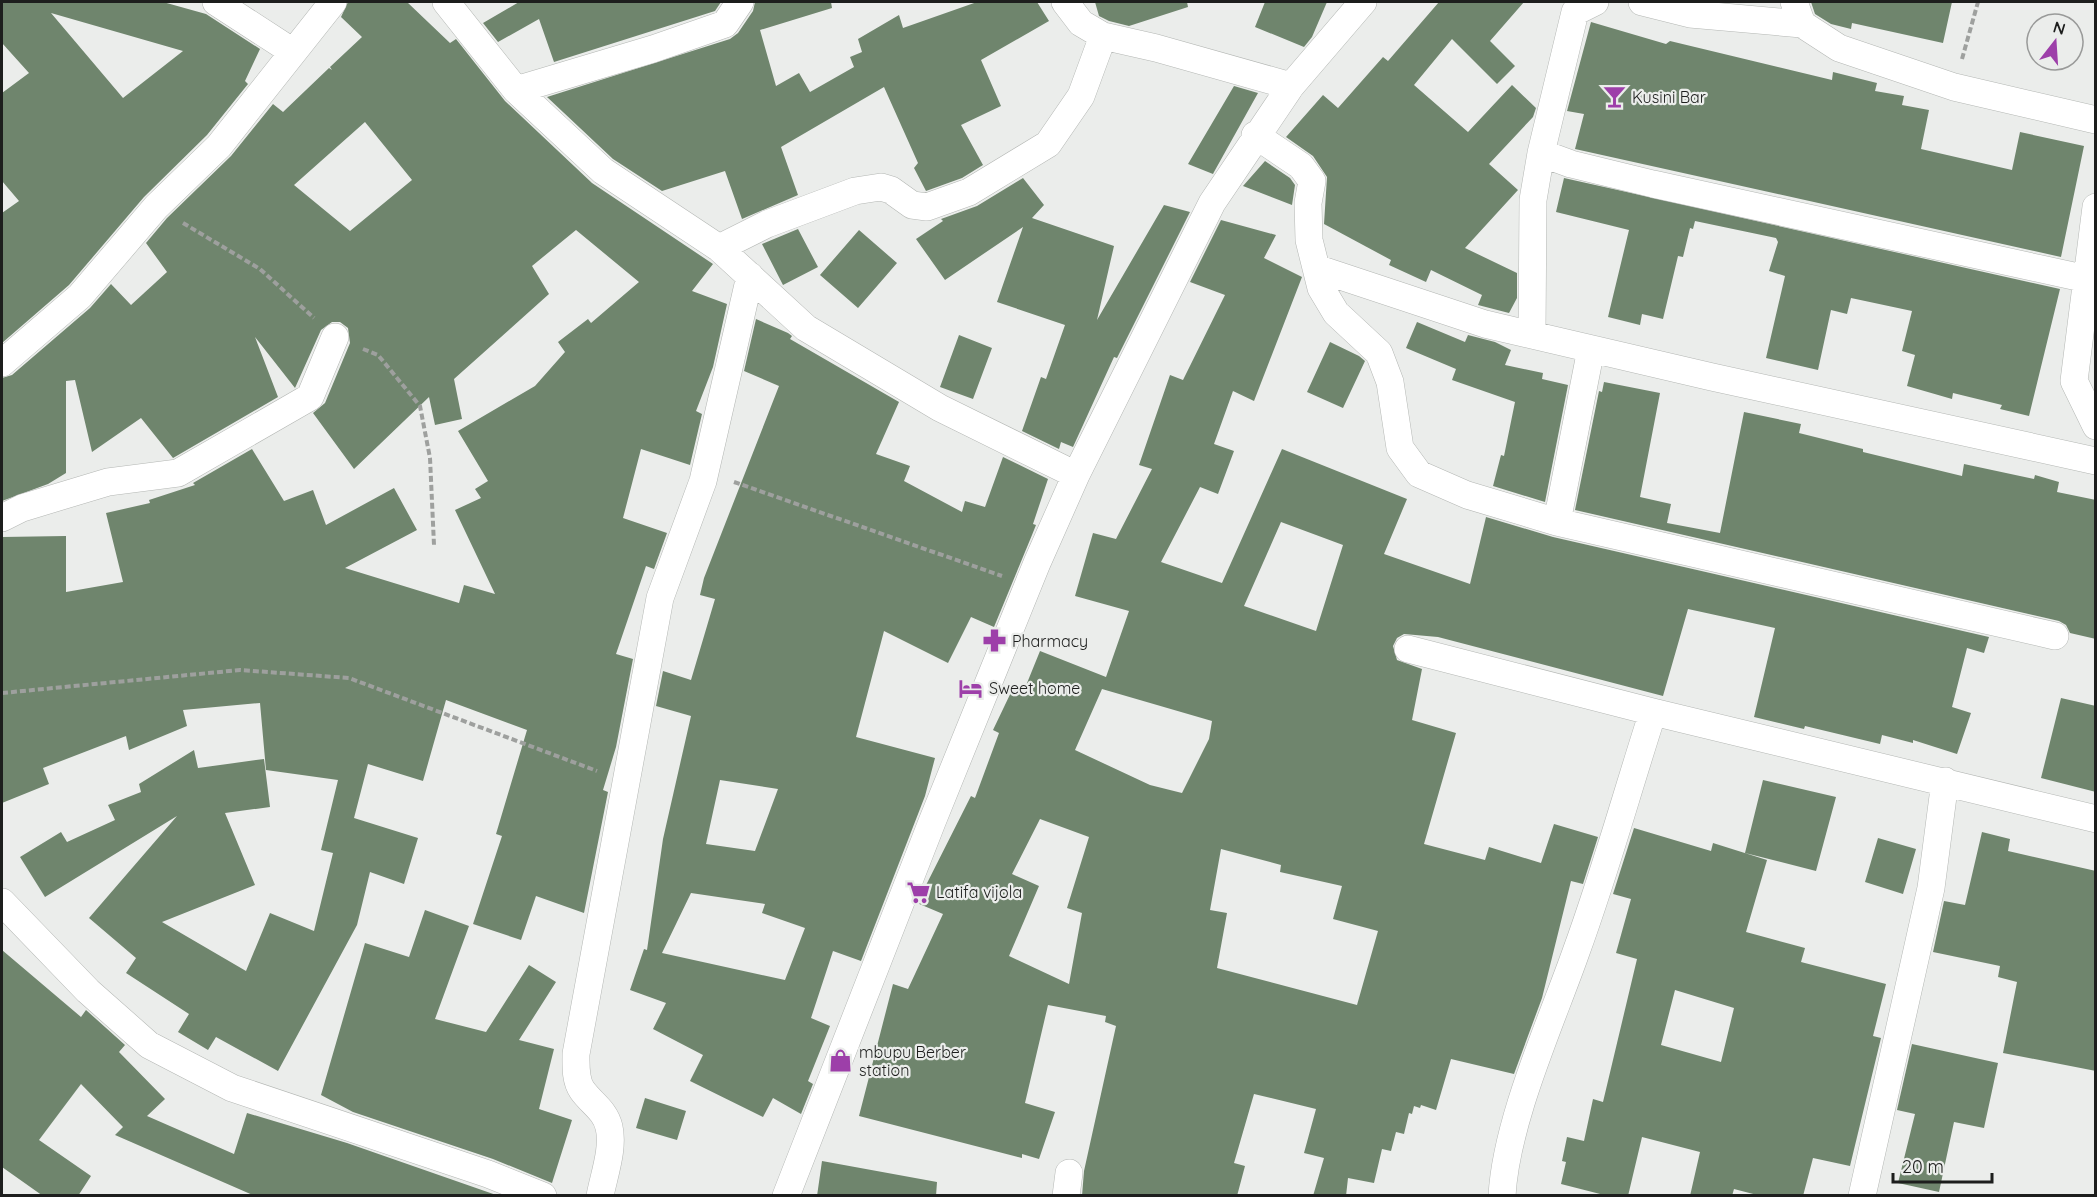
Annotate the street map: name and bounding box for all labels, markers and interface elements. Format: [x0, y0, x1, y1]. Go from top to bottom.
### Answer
north arrow [2025, 12, 2085, 72]
text: N [2051, 16, 2068, 39]
bar icon: Kusini Bar [1601, 84, 1627, 110]
place label: Kusini Bar [1632, 87, 1706, 107]
pharmacy icon: Pharmacy [981, 628, 1007, 654]
place label: Pharmacy [1012, 631, 1088, 651]
hotel icon: Sweet home [958, 675, 984, 701]
place label: Sweet home [989, 678, 1080, 698]
supermarket icon: Latifa vijola [905, 879, 931, 905]
place label: Latifa vijola [936, 882, 1022, 902]
place label: mbupu Berber station [859, 1042, 966, 1080]
shop icon: mbupu Berber station [828, 1048, 854, 1074]
scale bar [1893, 1146, 1992, 1184]
text: 20 m [1902, 1155, 1944, 1178]

